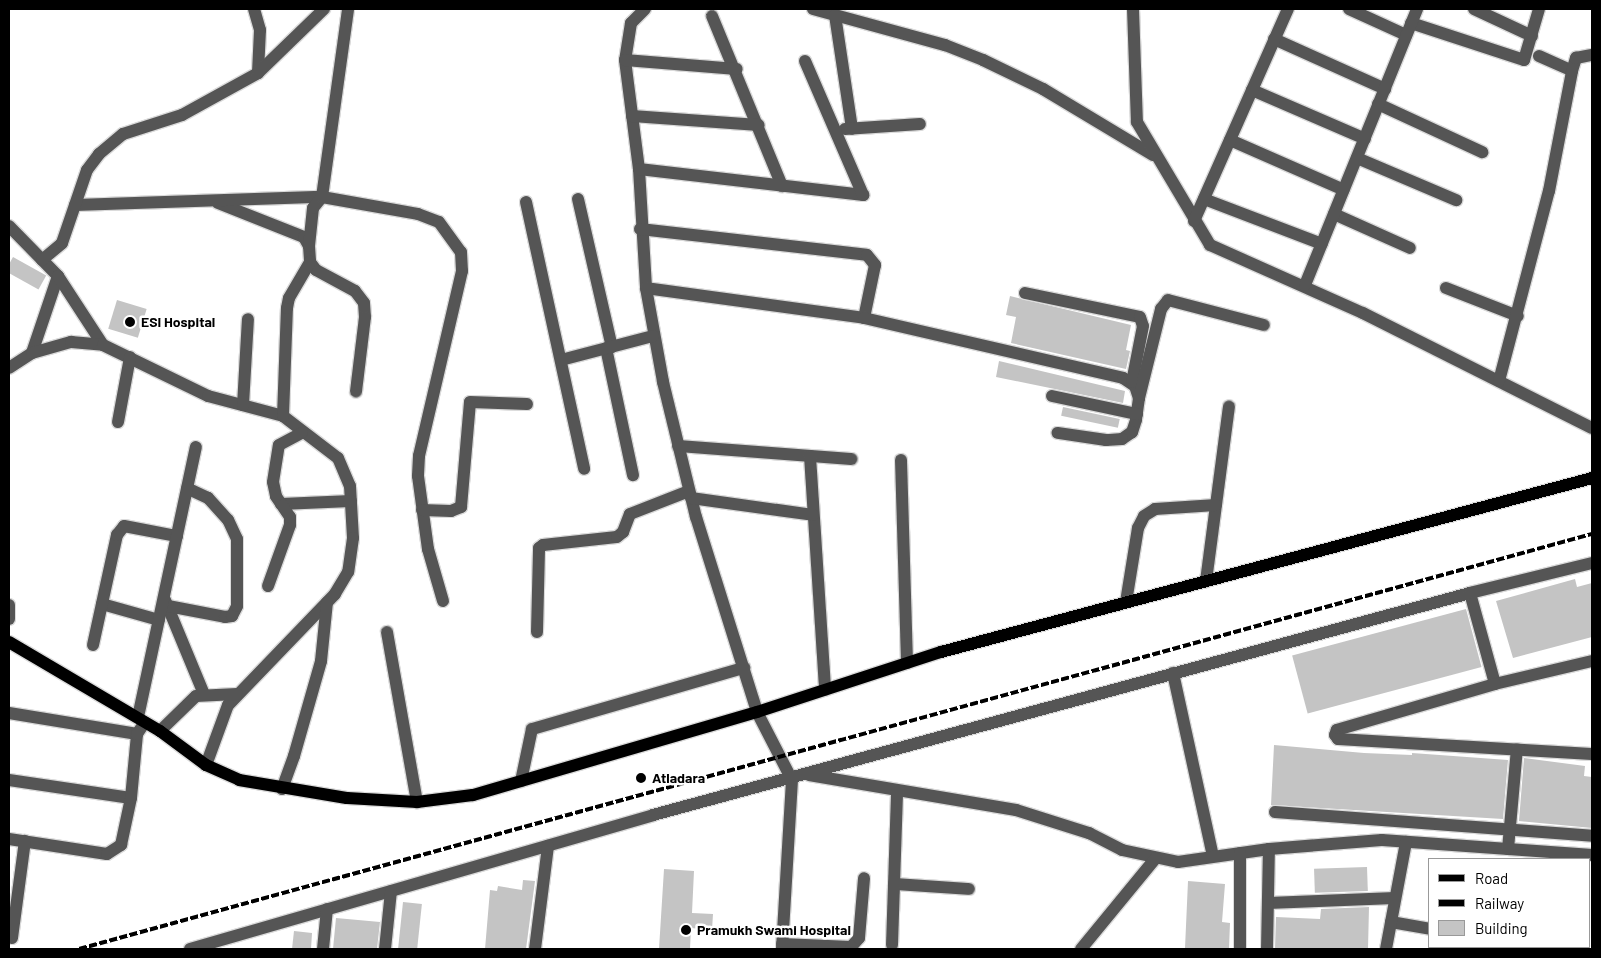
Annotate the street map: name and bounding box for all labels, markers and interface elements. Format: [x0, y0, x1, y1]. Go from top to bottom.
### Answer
place label: ESI Hospital [141, 314, 215, 330]
marker: ESI Hospital [123, 315, 137, 329]
place label: Atladara [652, 770, 705, 786]
marker: Atladara [634, 771, 648, 785]
legend [1428, 858, 1591, 948]
text: Road [1475, 869, 1508, 887]
text: Railway [1475, 894, 1524, 912]
text: Building [1475, 919, 1528, 937]
place label: Pramukh Swami Hospital [697, 922, 851, 938]
marker: Pramukh Swami Hospital [679, 923, 693, 937]

